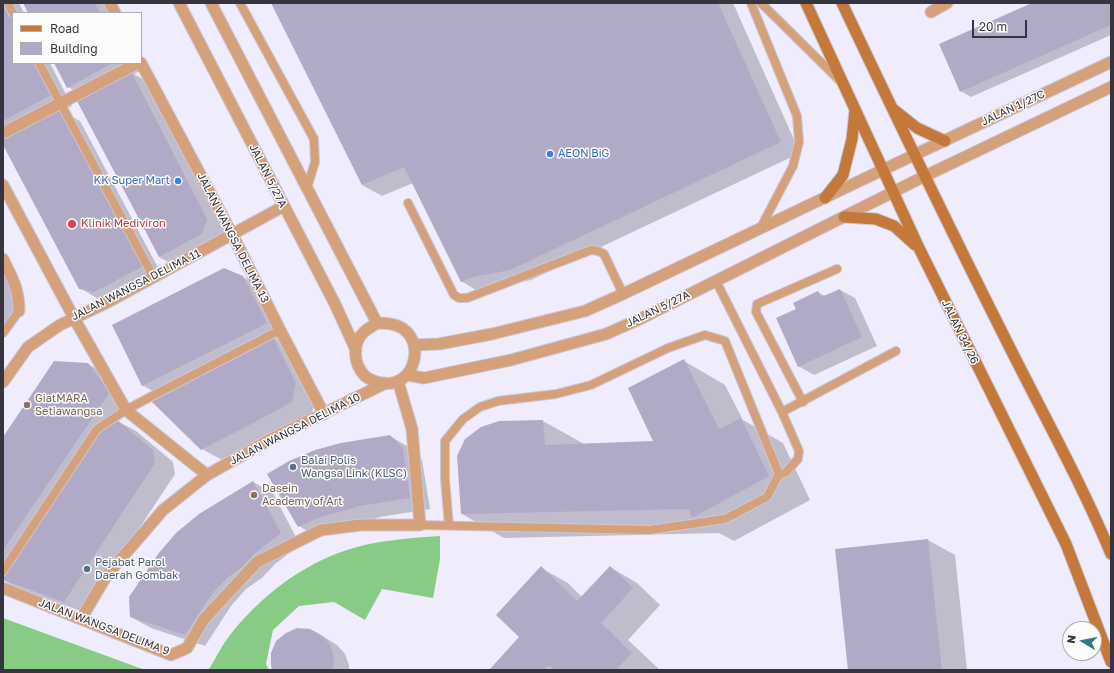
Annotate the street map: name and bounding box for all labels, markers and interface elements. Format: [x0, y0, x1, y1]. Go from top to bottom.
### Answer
legend [12, 12, 142, 64]
scale bar [974, 12, 1029, 38]
text: 20 m [979, 19, 1007, 34]
text: Road [50, 21, 79, 36]
text: Building [50, 41, 98, 56]
street label: JALAN 1/27C [979, 88, 1047, 128]
street label: JALAN 5/27A [246, 142, 290, 210]
place label: AEON BiG [558, 147, 609, 161]
marker: AEON BiG [545, 149, 555, 159]
street label: JALAN WANGSA DELIMA 13 [194, 171, 272, 305]
place label: KK Super Mart [94, 174, 170, 188]
marker: KK Super Mart [173, 176, 183, 186]
place label: Klinik Mediviron [81, 217, 166, 231]
marker: Klinik Mediviron [66, 218, 78, 230]
street label: JALAN WANGSA DELIMA 11 [69, 247, 203, 323]
street label: JALAN 5/27A [624, 288, 692, 330]
street label: JALAN 34/26 [939, 298, 981, 366]
street label: JALAN WANGSA DELIMA 10 [228, 390, 362, 468]
place label: GiatMARA Setiawangsa [35, 392, 102, 418]
marker: GiatMARA Setiawangsa [22, 400, 32, 410]
place label: Balai Polis Wangsa Link (KLSC) [301, 454, 407, 480]
marker: Balai Polis Wangsa Link (KLSC) [288, 462, 298, 472]
place label: Dasein Academy of Art [262, 482, 343, 508]
marker: Dasein Academy of Art [249, 490, 259, 500]
place label: Pejabat Parol Daerah Gombak [95, 556, 178, 582]
marker: Pejabat Parol Daerah Gombak [82, 564, 92, 574]
street label: JALAN WANGSA DELIMA 9 [37, 596, 171, 658]
north arrow [1062, 621, 1102, 661]
text: N [1064, 634, 1078, 644]

